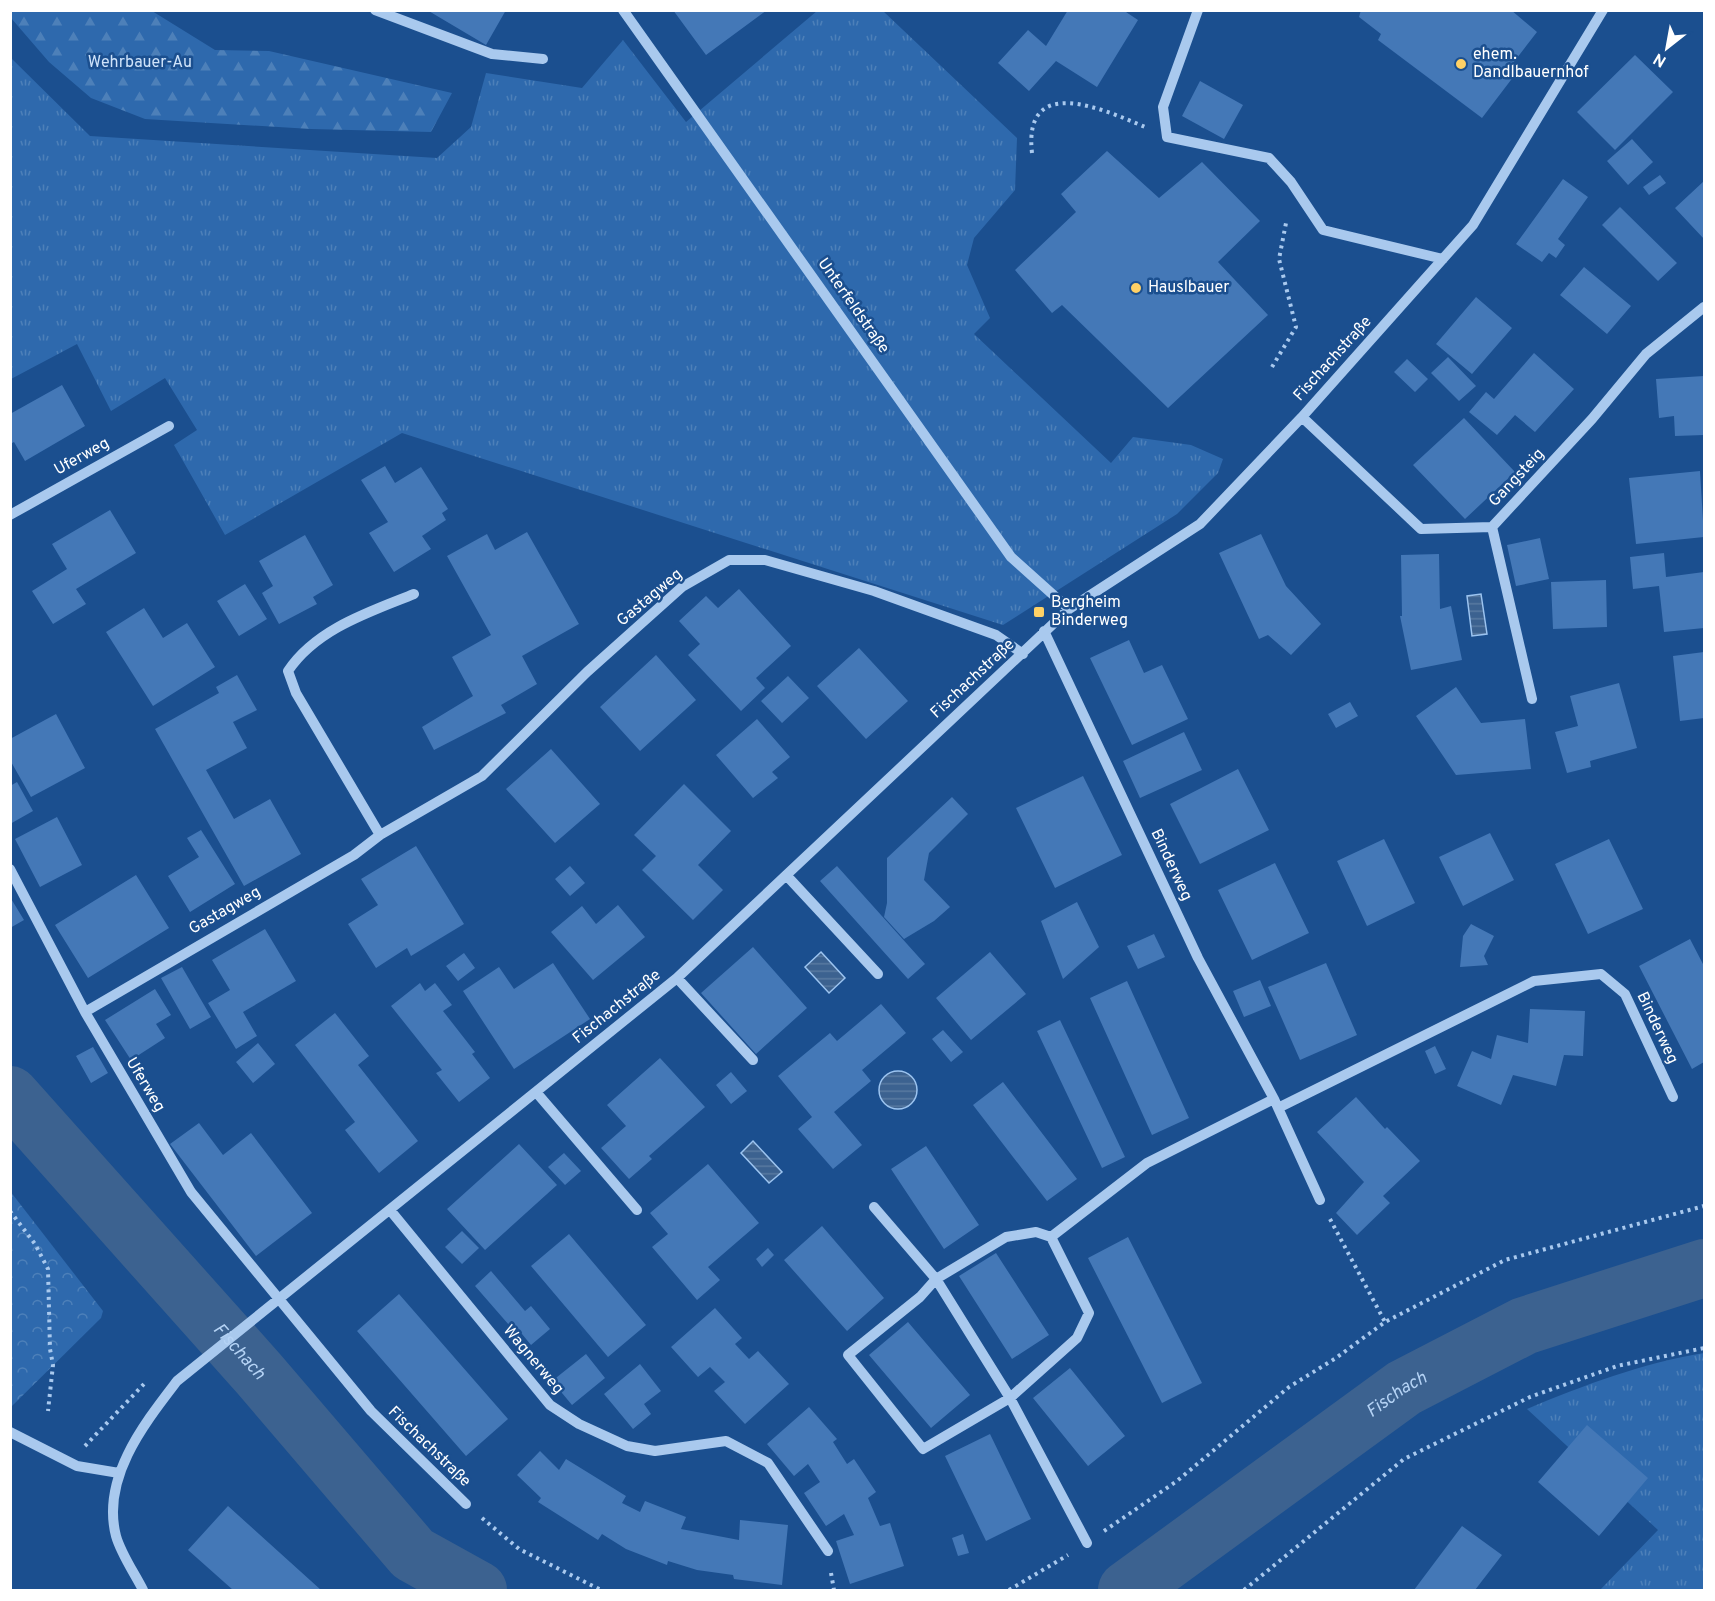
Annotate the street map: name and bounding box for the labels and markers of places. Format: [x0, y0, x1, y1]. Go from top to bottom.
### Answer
place label: ehem. Dandlbauernhof [1473, 45, 1589, 83]
marker: ehem. Dandlbauernhof [1454, 57, 1468, 71]
place label: Hauslbauer [1148, 278, 1229, 298]
marker: Hauslbauer [1129, 281, 1143, 295]
place label: Bergheim Binderweg [1051, 593, 1128, 631]
marker: Bergheim Binderweg [1032, 605, 1046, 619]

